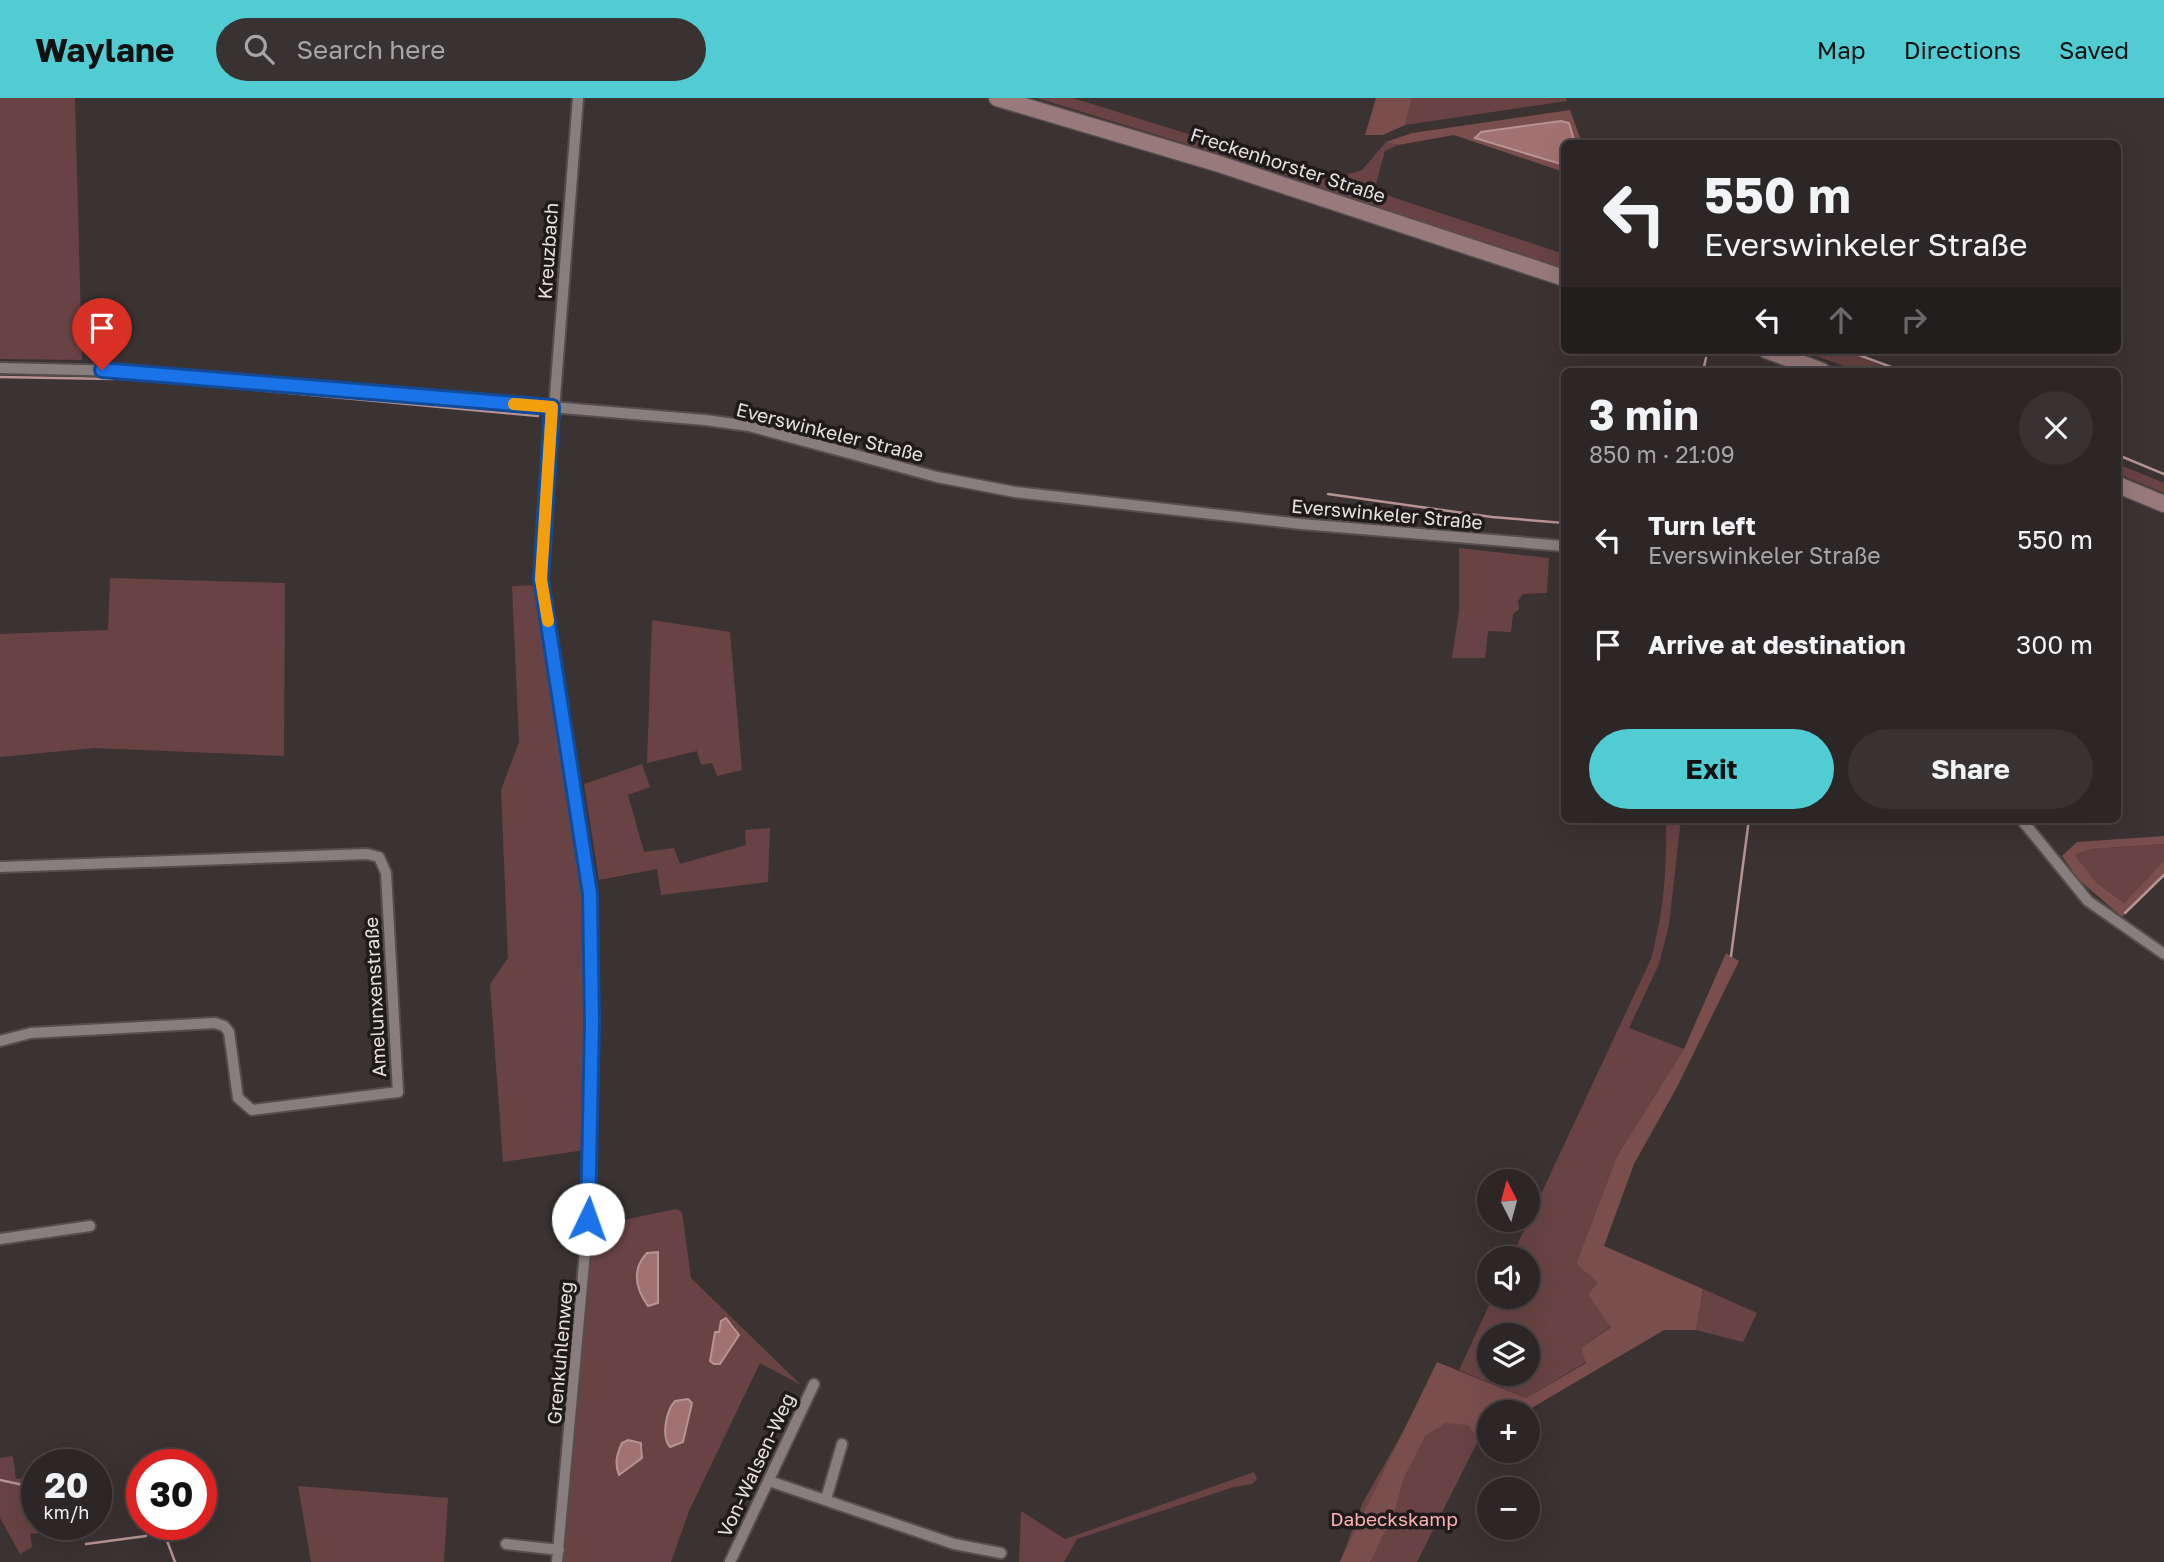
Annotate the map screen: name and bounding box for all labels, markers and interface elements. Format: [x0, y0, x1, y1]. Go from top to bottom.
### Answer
search box [216, 18, 706, 81]
text: Waylane [35, 30, 174, 69]
icon: search [240, 30, 278, 68]
text: Search here [296, 34, 445, 65]
text: Map [1817, 35, 1866, 64]
text: Directions [1904, 35, 2021, 64]
text: Saved [2059, 35, 2129, 64]
street label: Freckenhorster Straße [1188, 122, 1389, 207]
text: 550 m [1704, 165, 1851, 224]
icon: left [1589, 168, 1680, 259]
street label: Kreuzbach [533, 202, 562, 300]
text: Everswinkeler Straße [1704, 225, 2028, 263]
pin [72, 298, 132, 370]
icon: left [1749, 301, 1787, 339]
icon: ahead [1822, 301, 1860, 339]
icon: right [1895, 301, 1933, 339]
icon: arrive [83, 309, 121, 347]
text: 3 min [1589, 389, 1699, 439]
button: close [2019, 391, 2093, 465]
street label: Everswinkeler Straße [734, 397, 926, 466]
text: 850 m · 21:09 [1589, 440, 1735, 468]
street label: Everswinkeler Straße [1290, 494, 1484, 533]
text: Turn left [1648, 510, 1756, 541]
icon: left [1589, 521, 1627, 559]
text: 550 m [2017, 524, 2093, 555]
text: Everswinkeler Straße [1648, 541, 1881, 569]
icon: arrive [1589, 626, 1627, 664]
text: Arrive at destination [1648, 629, 1906, 660]
text: 300 m [2016, 629, 2093, 660]
button: Exit [1589, 729, 1834, 809]
button: Share [1848, 729, 2093, 809]
street label: Amelunxenstraße [359, 916, 390, 1078]
north arrow [1477, 1169, 1540, 1232]
map controls [1477, 1169, 1540, 1540]
position arrow [551, 1182, 625, 1256]
button: sound [1477, 1246, 1540, 1309]
street label: Grenkuhlenweg [542, 1280, 577, 1425]
button: layers [1477, 1323, 1540, 1386]
street label: Von-Walsen-Weg [712, 1389, 799, 1541]
button: + [1477, 1400, 1540, 1463]
speed limit sign: 30 [126, 1449, 217, 1540]
text: 20 [44, 1464, 89, 1506]
button: − [1477, 1477, 1540, 1540]
text: km/h [44, 1501, 89, 1523]
park label: Dabeckskamp [1330, 1507, 1458, 1530]

